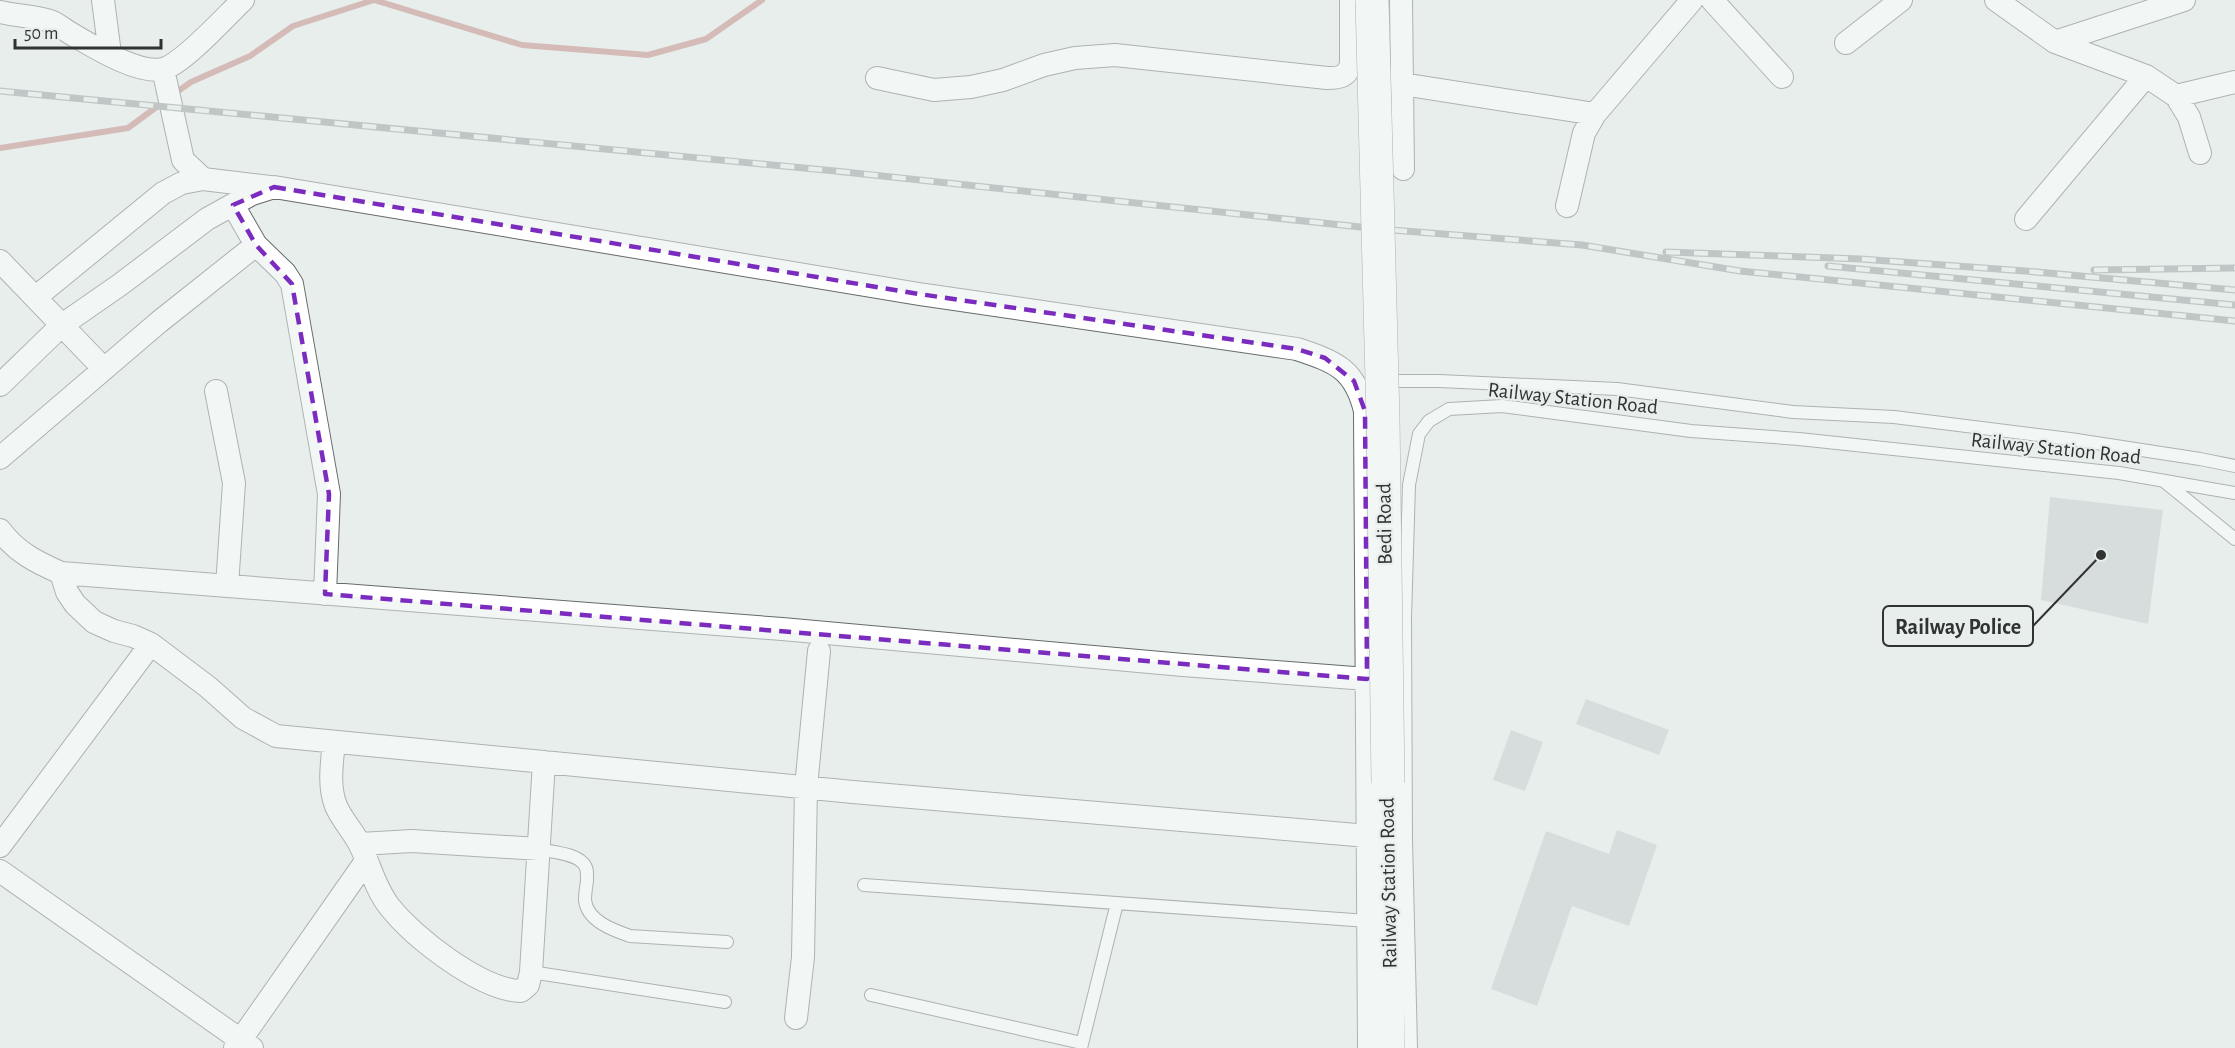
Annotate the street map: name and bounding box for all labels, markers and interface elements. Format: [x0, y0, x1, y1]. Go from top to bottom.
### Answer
scale bar [15, 12, 160, 50]
text: 50 m [24, 25, 58, 43]
street label: Railway Station Road [1487, 379, 1659, 418]
street label: Railway Station Road [1970, 429, 2142, 468]
street label: Bedi Road [1373, 483, 1396, 565]
callout: Railway Police [1883, 606, 2033, 646]
text: Railway Police [1895, 616, 2021, 639]
street label: Railway Station Road [1377, 797, 1400, 969]

